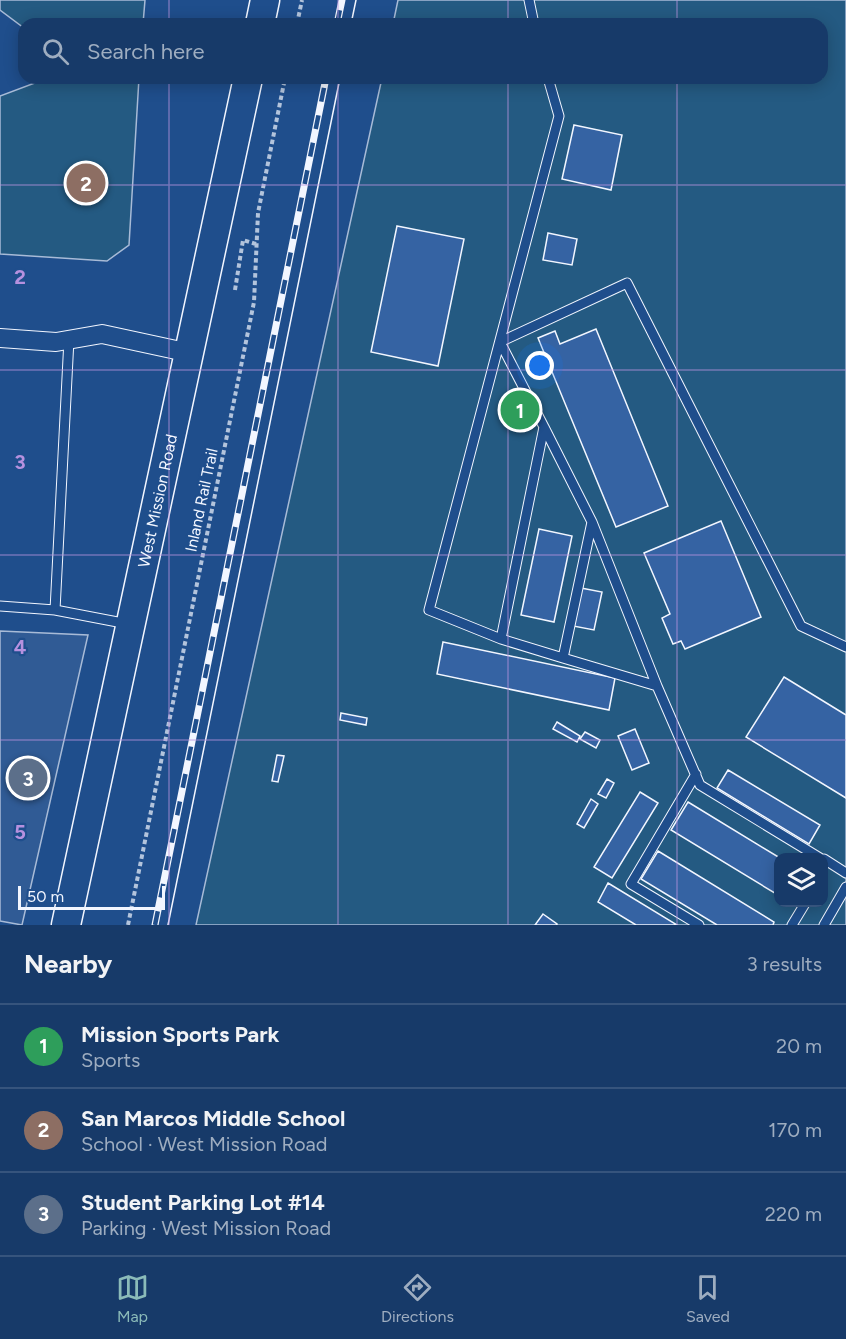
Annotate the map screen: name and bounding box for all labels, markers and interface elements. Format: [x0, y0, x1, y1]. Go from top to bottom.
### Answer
search box [18, 18, 828, 84]
icon: search [39, 35, 72, 68]
text: Search here [87, 38, 205, 65]
pin: 2 [66, 160, 106, 206]
text: 2 [14, 265, 26, 289]
your location [525, 351, 554, 380]
pin: 1 [500, 388, 540, 432]
street label: West Mission Road [134, 432, 181, 569]
street label: Inland Rail Trail [181, 447, 222, 554]
text: 3 [14, 450, 26, 474]
text: 4 [14, 635, 27, 659]
pin: 3 [9, 756, 48, 800]
text: 5 [14, 820, 26, 844]
map controls [774, 853, 828, 907]
button: layers [774, 853, 828, 907]
scale bar [18, 883, 165, 910]
text: 50 m [27, 887, 64, 906]
text: Nearby [24, 948, 112, 980]
text: 3 results [747, 952, 822, 976]
text: Mission Sports Park [81, 1021, 279, 1048]
text: 1 [39, 1034, 48, 1058]
text: 20 m [776, 1034, 822, 1058]
text: Sports [81, 1048, 140, 1072]
text: San Marcos Middle School [81, 1105, 346, 1132]
text: 2 [38, 1118, 49, 1142]
text: 170 m [768, 1118, 822, 1142]
text: School · West Mission Road [81, 1132, 328, 1156]
text: Student Parking Lot #14 [81, 1189, 325, 1216]
text: 3 [38, 1202, 49, 1226]
text: 220 m [765, 1202, 822, 1226]
text: Parking · West Mission Road [81, 1216, 331, 1240]
tab: Map [116, 1271, 149, 1326]
tab: Directions [381, 1271, 454, 1326]
tab: Saved [686, 1271, 730, 1326]

